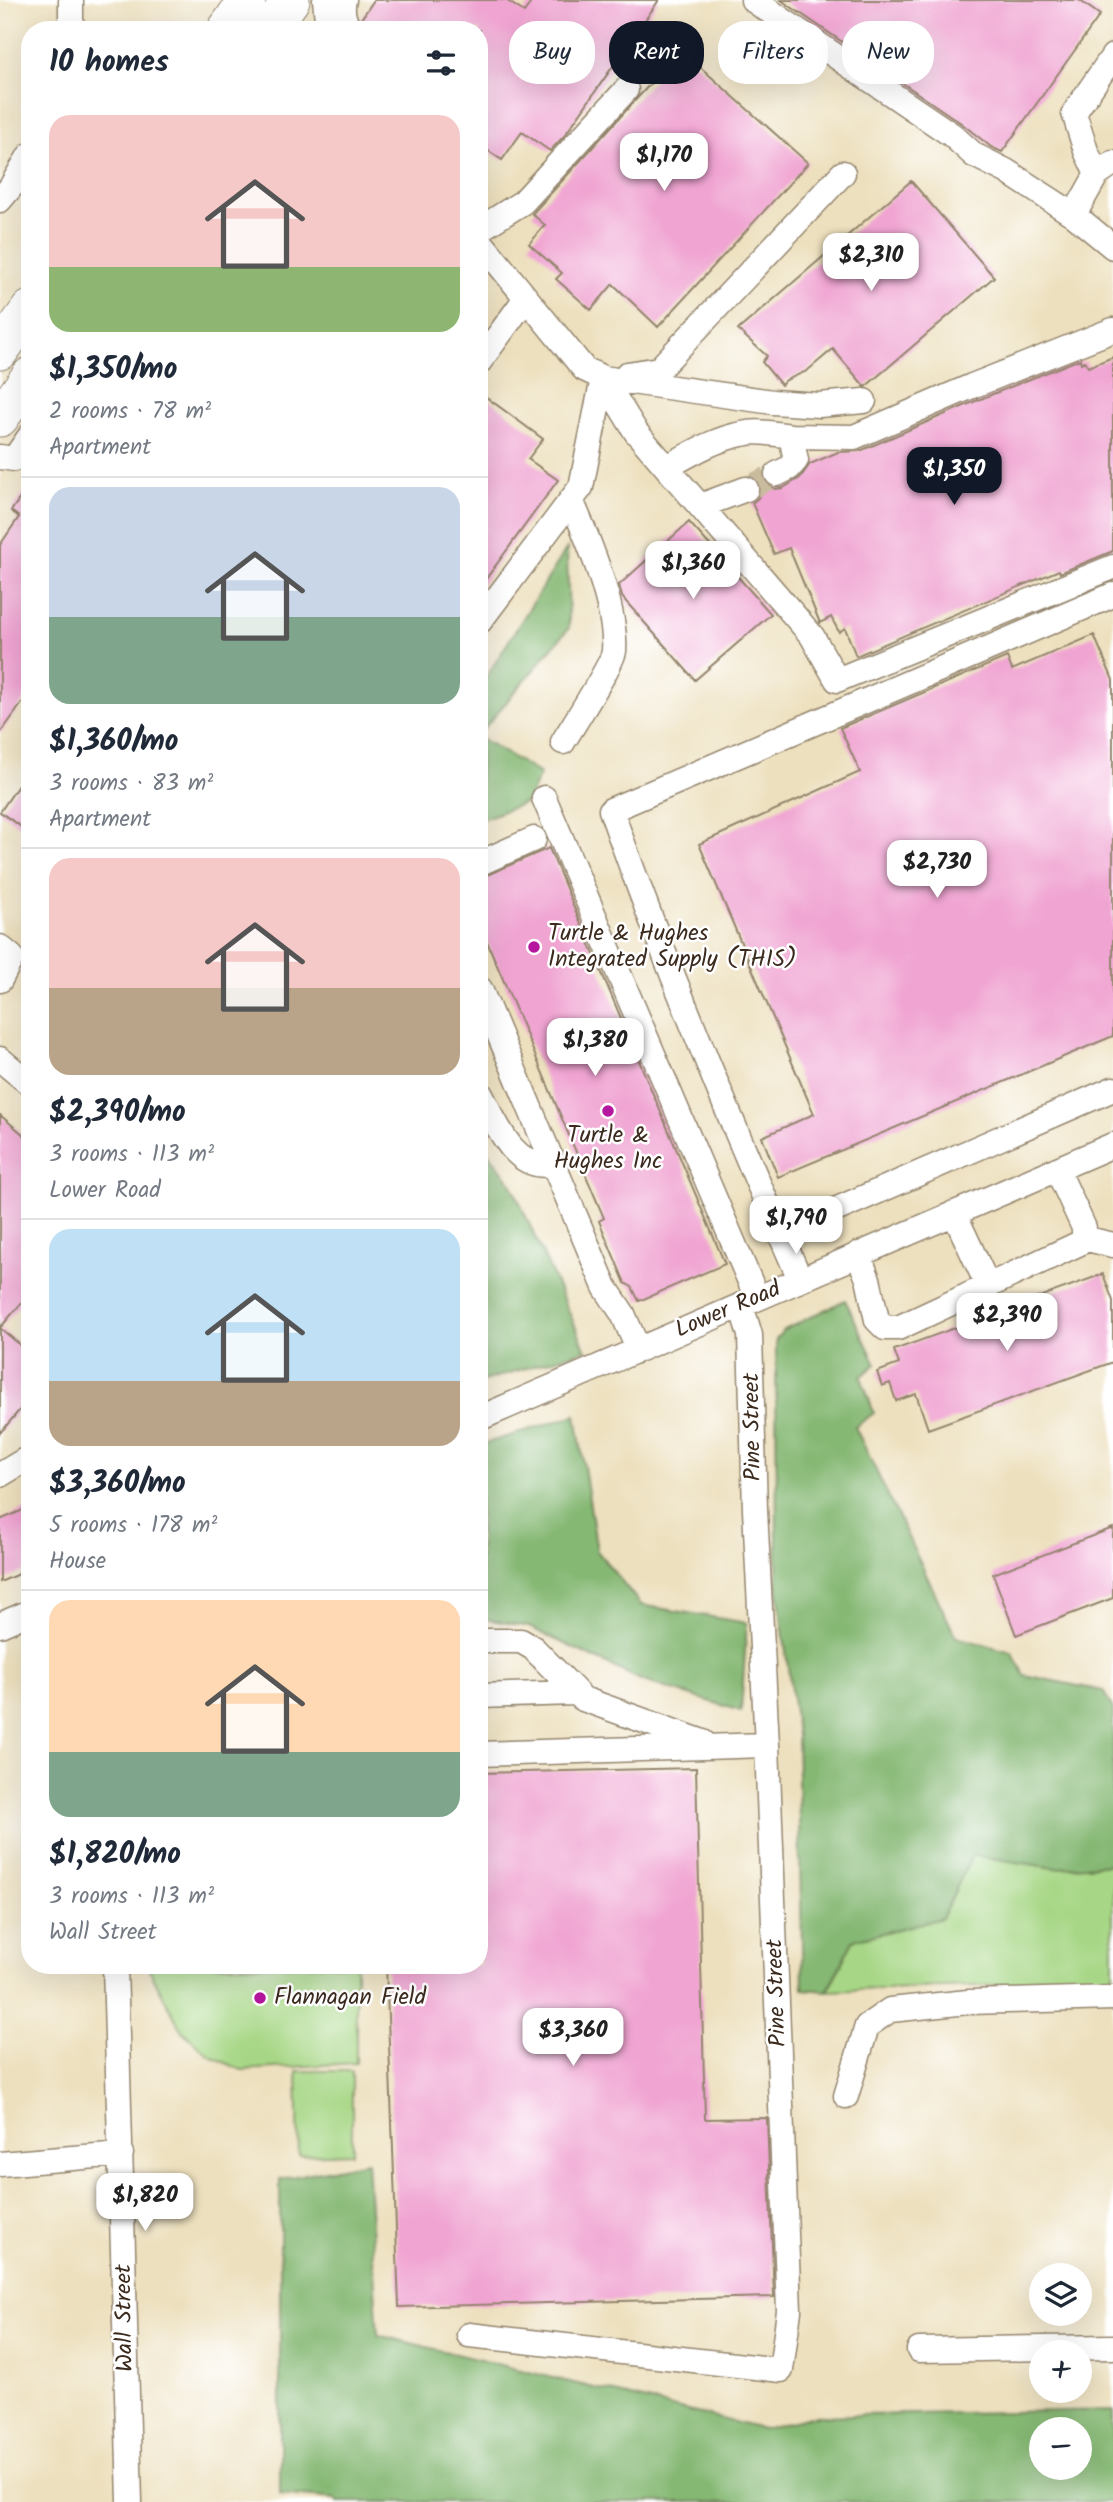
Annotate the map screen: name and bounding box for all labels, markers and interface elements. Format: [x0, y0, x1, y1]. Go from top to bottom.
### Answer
chip: Buy [509, 21, 595, 84]
chip: Rent [609, 21, 704, 84]
chip: Filters [718, 21, 828, 84]
chip: New [842, 21, 934, 84]
text: 10 homes [49, 39, 169, 87]
icon: filters [422, 44, 460, 82]
pin: $1,170 [607, 134, 721, 193]
text: $1,170 [636, 138, 692, 174]
icon: home [192, 161, 318, 287]
pin: $2,310 [814, 233, 928, 293]
text: $2,310 [839, 238, 903, 274]
text: $1,350/mo [49, 346, 177, 394]
text: 2 rooms · 78 m² [49, 394, 211, 430]
text: Apartment [49, 430, 151, 466]
pin: $1,350 [897, 448, 1011, 507]
text: $1,350 [923, 452, 985, 488]
icon: home [192, 533, 318, 659]
pin: $1,360 [636, 542, 750, 601]
text: $1,360 [661, 546, 725, 582]
text: $1,360/mo [49, 718, 178, 766]
text: 3 rooms · 83 m² [49, 766, 213, 802]
text: Apartment [49, 802, 151, 838]
pin: $2,730 [880, 841, 994, 900]
text: $2,730 [903, 845, 971, 881]
icon: home [192, 904, 318, 1030]
place label: Turtle & Hughes Integrated Supply (THIS) [548, 916, 797, 978]
marker: Turtle & Hughes Integrated Supply (THIS) [526, 939, 542, 955]
pin: $1,380 [538, 1018, 652, 1078]
text: $1,380 [563, 1023, 627, 1059]
text: $2,390/mo [49, 1089, 186, 1137]
marker: Turtle & Hughes Inc [600, 1103, 616, 1119]
place label: Turtle & Hughes Inc [554, 1118, 662, 1180]
text: 3 rooms · 113 m² [49, 1137, 214, 1173]
text: Lower Road [49, 1173, 161, 1209]
pin: $1,790 [739, 1196, 853, 1256]
text: $1,790 [766, 1201, 826, 1237]
street label: Lower Road [670, 1271, 787, 1348]
icon: home [192, 1275, 318, 1401]
pin: $2,390 [950, 1294, 1064, 1353]
text: $2,390 [972, 1298, 1042, 1334]
street label: Pine Street [734, 1372, 772, 1481]
text: $3,360/mo [49, 1460, 186, 1508]
text: 5 rooms · 178 m² [49, 1508, 217, 1544]
text: House [49, 1544, 106, 1580]
icon: home [192, 1646, 318, 1772]
text: $1,820/mo [49, 1831, 181, 1879]
text: 3 rooms · 113 m² [49, 1879, 214, 1915]
text: Wall Street [49, 1915, 157, 1951]
street label: Pine Street [757, 1937, 797, 2048]
place label: Flannagan Field [274, 1980, 426, 2016]
marker: Flannagan Field [252, 1990, 268, 2006]
pin: $3,360 [516, 2008, 630, 2068]
text: $3,360 [538, 2013, 608, 2049]
pin: $1,820 [88, 2174, 202, 2233]
text: $1,820 [112, 2178, 178, 2214]
street label: Wall Street [106, 2263, 144, 2372]
map controls [1029, 2263, 1092, 2480]
button: layers [1029, 2263, 1092, 2326]
button: + [1029, 2340, 1092, 2403]
button: − [1029, 2417, 1092, 2480]

